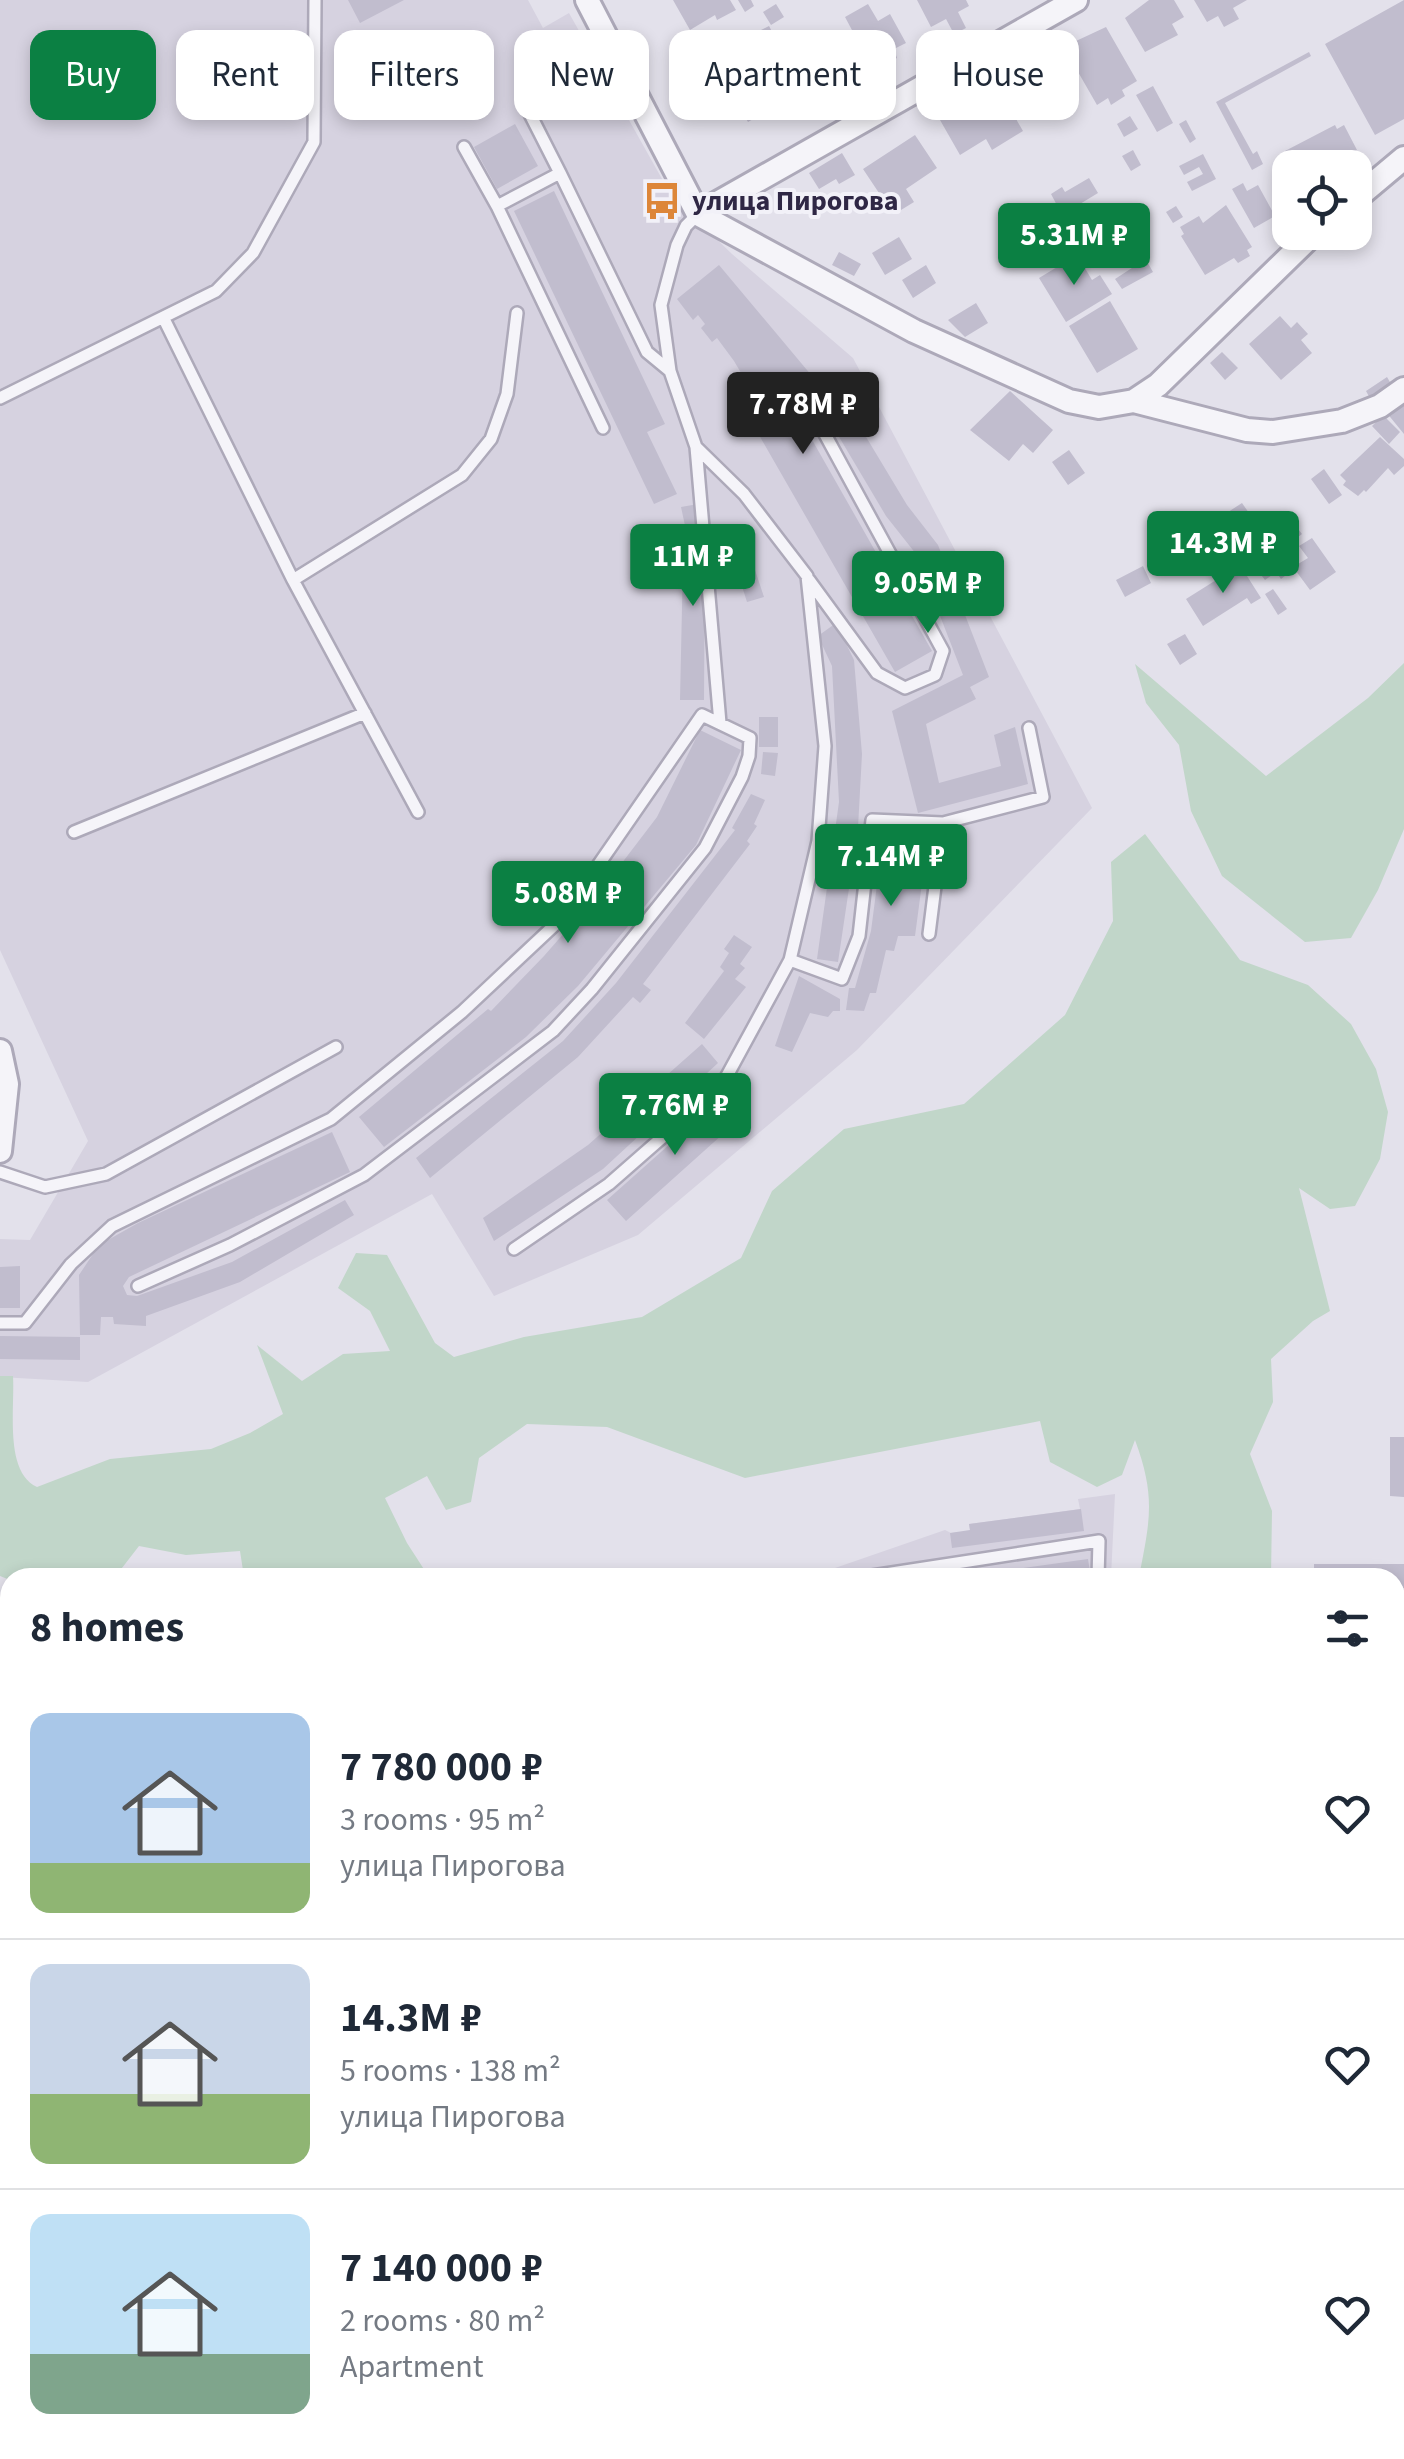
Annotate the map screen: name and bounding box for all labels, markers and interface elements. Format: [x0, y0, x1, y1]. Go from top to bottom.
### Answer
chip: Buy [30, 30, 156, 120]
chip: Rent [176, 30, 314, 120]
chip: Filters [334, 30, 494, 120]
chip: New [514, 30, 649, 120]
chip: Apartment [669, 30, 896, 120]
chip: House [916, 30, 1079, 120]
map controls [1272, 150, 1372, 250]
button: locate [1272, 150, 1372, 250]
bus stop icon: улица Пирогова [641, 180, 683, 222]
place label: улица Пирогова [692, 181, 898, 221]
pin: 5.31M ₽ [982, 203, 1166, 288]
text: 5.31M ₽ [1020, 212, 1128, 258]
pin: 7.78M ₽ [711, 372, 895, 457]
text: 7.78M ₽ [749, 381, 857, 427]
pin: 14.3M ₽ [1131, 511, 1315, 596]
text: 14.3M ₽ [1169, 520, 1277, 566]
pin: 11M ₽ [623, 524, 763, 609]
text: 11M ₽ [652, 533, 734, 579]
pin: 9.05M ₽ [836, 551, 1020, 636]
text: 9.05M ₽ [874, 560, 982, 606]
pin: 7.14M ₽ [799, 824, 983, 909]
text: 7.14M ₽ [837, 833, 945, 879]
pin: 5.08M ₽ [476, 861, 660, 946]
text: 5.08M ₽ [514, 870, 622, 916]
pin: 7.76M ₽ [583, 1073, 767, 1158]
text: 7.76M ₽ [621, 1082, 729, 1128]
text: 8 homes [30, 1598, 184, 1658]
icon: filters [1320, 1601, 1375, 1656]
text: 7 780 000 ₽ [340, 1737, 543, 1797]
icon: home [110, 1753, 230, 1873]
icon: heart [1320, 1786, 1375, 1841]
text: 3 rooms · 95 m² [340, 1797, 545, 1843]
text: улица Пирогова [340, 1843, 566, 1889]
text: 14.3M ₽ [340, 1988, 482, 2048]
icon: home [110, 2004, 230, 2124]
icon: heart [1320, 2037, 1375, 2092]
text: 5 rooms · 138 m² [340, 2048, 561, 2094]
text: улица Пирогова [340, 2094, 566, 2140]
text: 7 140 000 ₽ [340, 2238, 543, 2298]
icon: home [110, 2254, 230, 2374]
icon: heart [1320, 2287, 1375, 2342]
text: 2 rooms · 80 m² [340, 2298, 545, 2344]
text: Apartment [340, 2344, 483, 2390]

